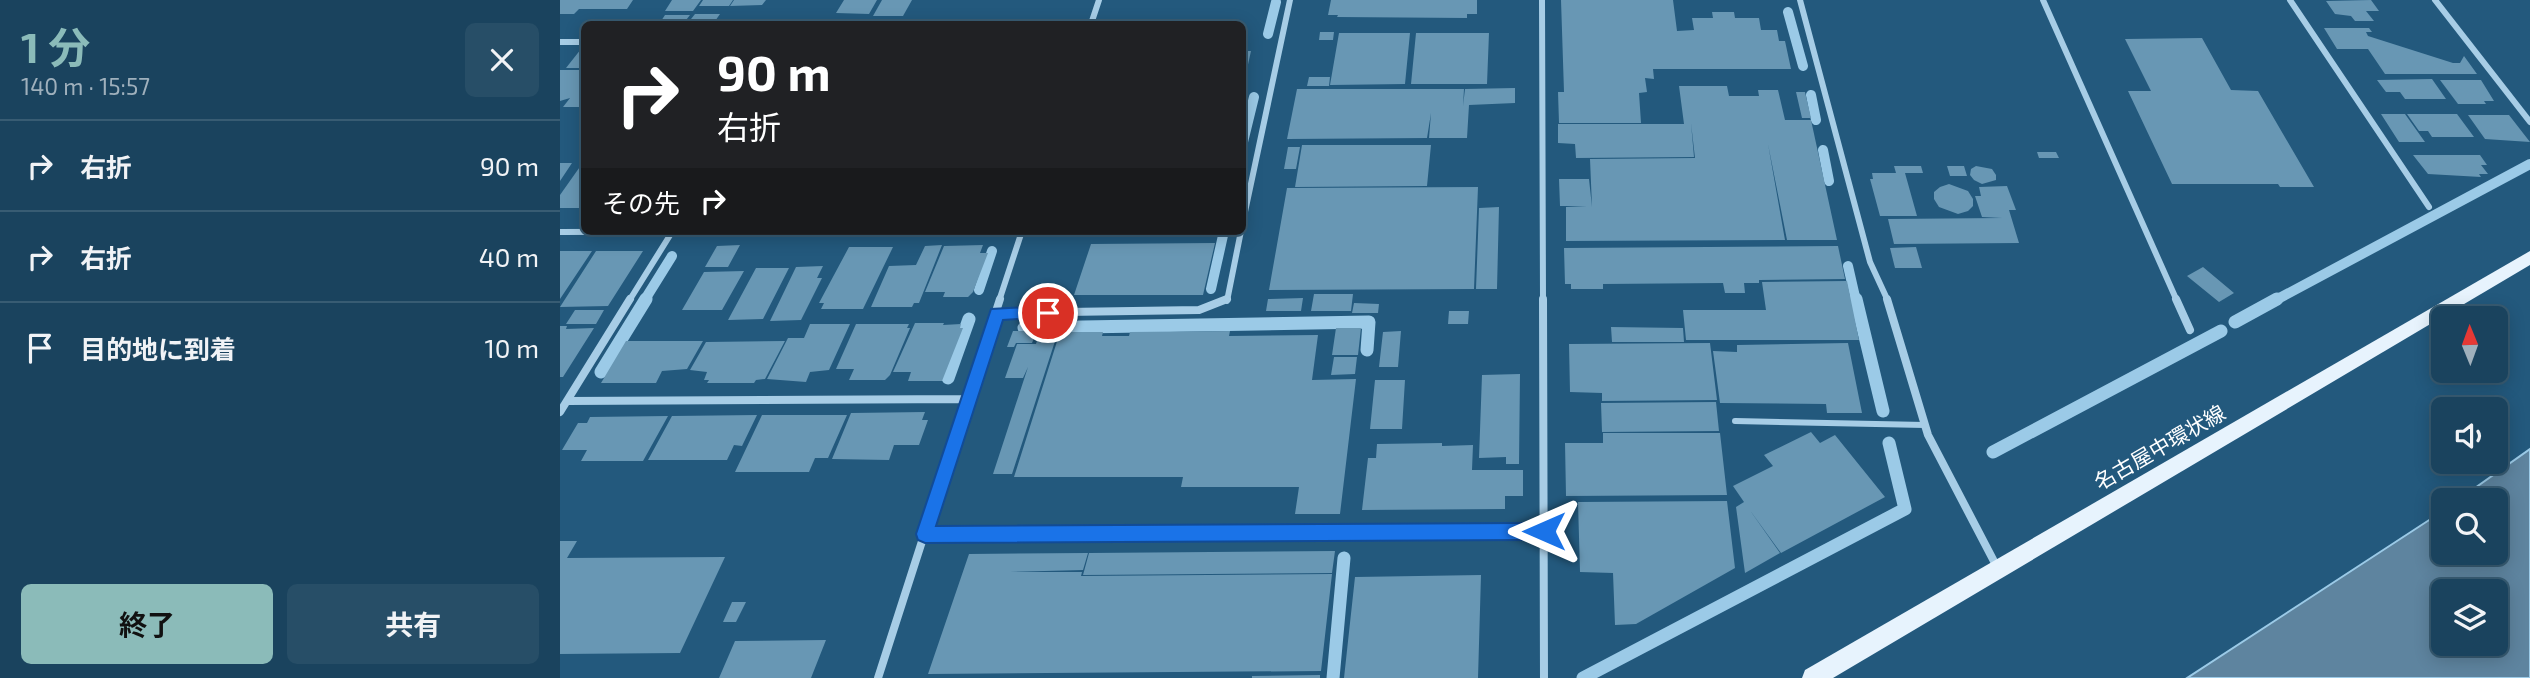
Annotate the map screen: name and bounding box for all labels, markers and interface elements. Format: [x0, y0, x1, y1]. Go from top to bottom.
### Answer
text: 1 分 [21, 21, 90, 71]
button: close [465, 23, 539, 97]
text: 90 m [717, 42, 831, 101]
icon: right [602, 49, 693, 140]
text: 140 m · 15:57 [21, 72, 150, 100]
text: 右折 [717, 107, 781, 145]
icon: right [21, 147, 59, 185]
text: 90 m [480, 150, 539, 181]
text: 右折 [80, 151, 132, 182]
icon: right [694, 182, 732, 220]
text: その先 [602, 187, 680, 218]
icon: right [21, 238, 59, 276]
text: 40 m [479, 241, 539, 272]
text: 右折 [80, 242, 132, 273]
pin [1018, 283, 1078, 343]
icon: arrive [1029, 294, 1067, 332]
north arrow [2431, 306, 2508, 383]
map controls [2431, 306, 2508, 656]
icon: arrive [21, 329, 59, 367]
text: 10 m [484, 332, 539, 363]
text: 目的地に到着 [80, 333, 236, 364]
button: sound [2431, 397, 2508, 474]
street label: 名古屋中環状線 [2089, 399, 2229, 494]
button: search [2431, 488, 2508, 565]
position arrow [1507, 494, 1581, 568]
button: layers [2431, 579, 2508, 656]
button: 終了 [21, 584, 273, 664]
button: 共有 [287, 584, 539, 664]

